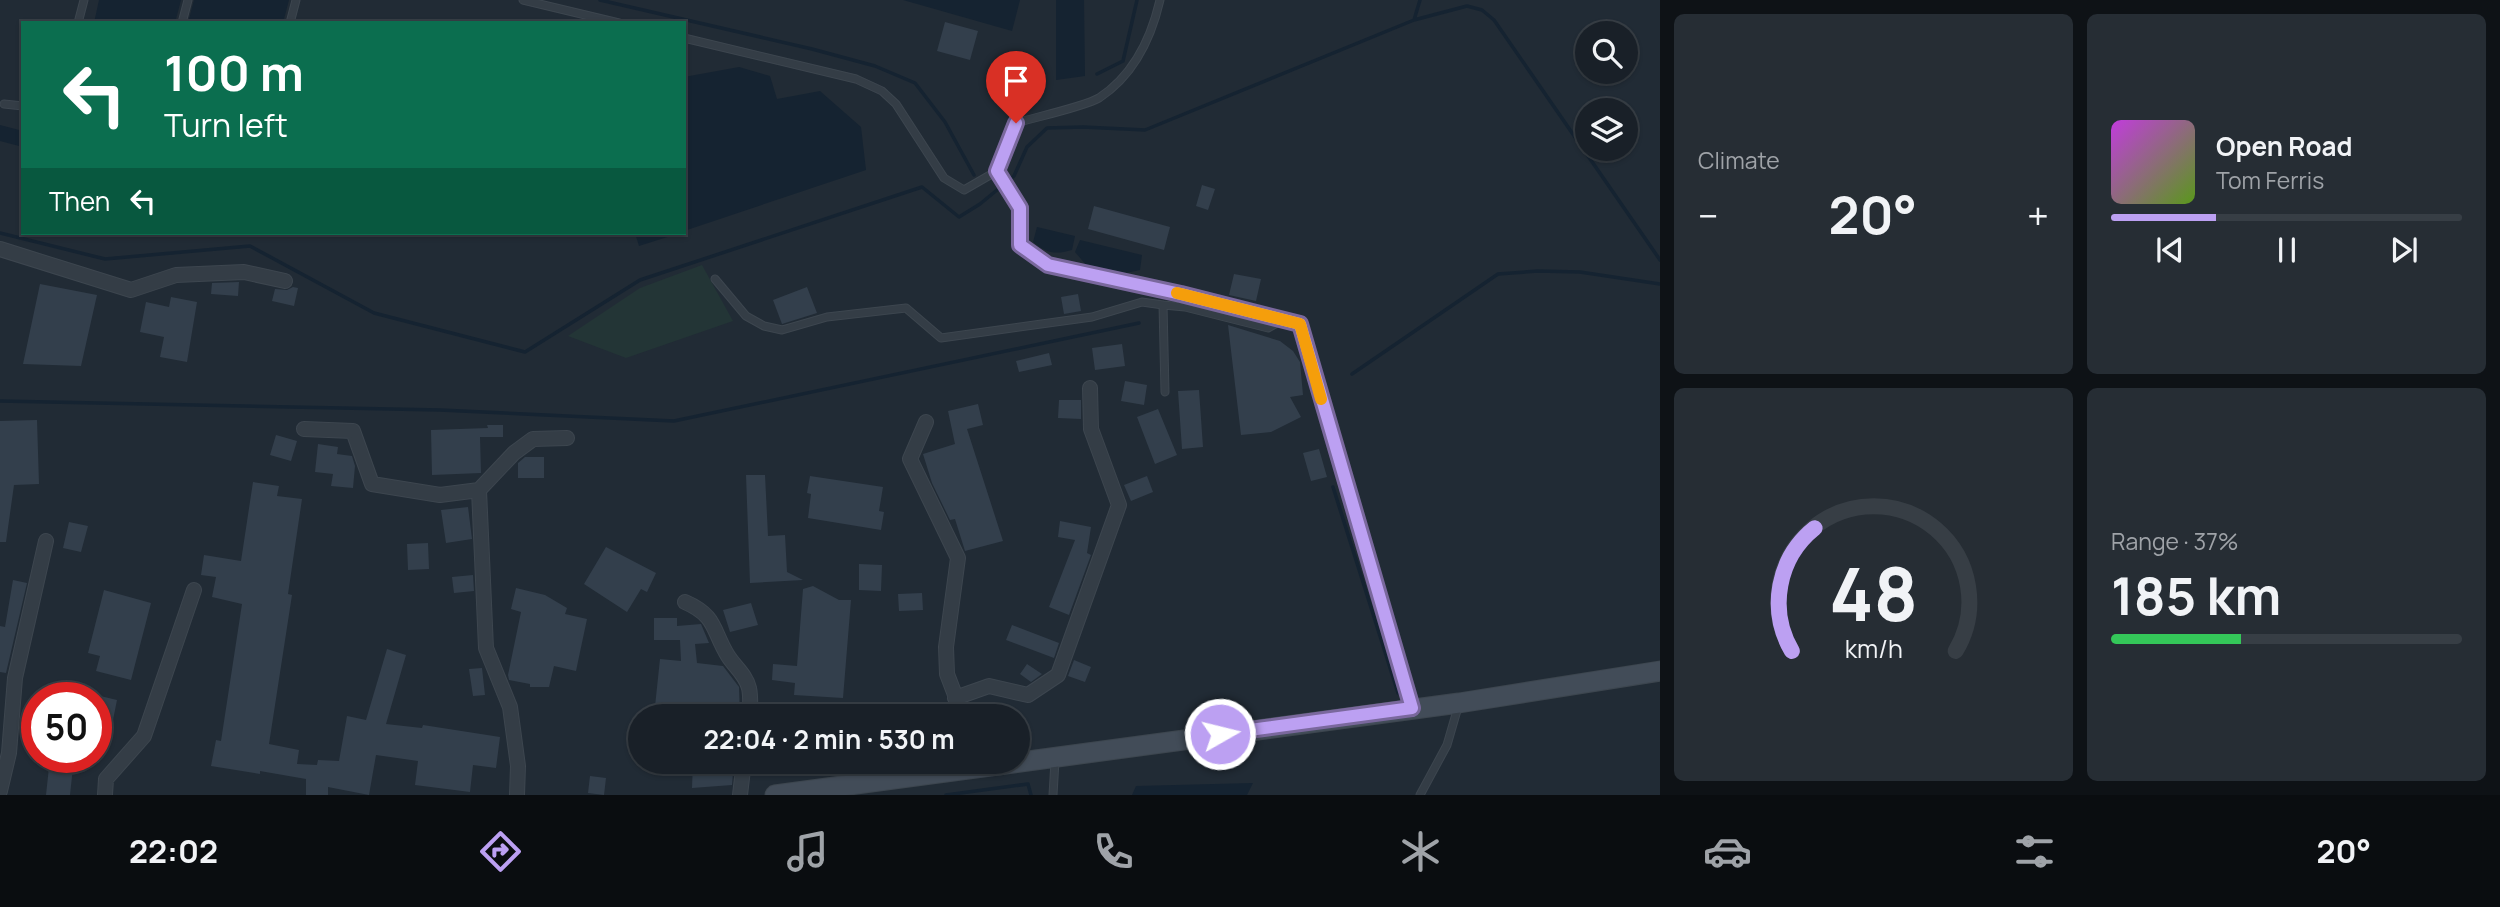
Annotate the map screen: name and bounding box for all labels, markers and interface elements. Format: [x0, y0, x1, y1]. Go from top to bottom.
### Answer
map controls [1575, 21, 1638, 161]
button: search [1575, 21, 1638, 84]
text: 100 m [164, 39, 304, 106]
icon: left [49, 49, 140, 140]
pin [986, 51, 1046, 123]
icon: arrive [997, 62, 1035, 100]
button: layers [1575, 98, 1638, 161]
text: Turn left [164, 103, 288, 147]
text: Open Road [2216, 128, 2352, 164]
text: Climate [1698, 144, 1780, 176]
text: Tom Ferris [2216, 164, 2324, 196]
text: 20° [1829, 179, 1917, 250]
icon: left [124, 182, 162, 220]
text: Then [49, 183, 110, 219]
text: − [1698, 189, 1719, 241]
text: + [2027, 189, 2049, 241]
icon: previous [2151, 231, 2189, 269]
icon: pause [2268, 231, 2306, 269]
icon: next [2385, 231, 2423, 269]
text: Range · 37% [2111, 525, 2238, 557]
text: 48 [1829, 543, 1918, 643]
text: 185 km [2111, 560, 2281, 631]
text: km/h [1844, 630, 1903, 665]
speed limit sign: 50 [21, 682, 112, 773]
position arrow [1183, 697, 1257, 771]
text: 22:04 · 2 min · 530 m [703, 721, 955, 757]
icon: directions [476, 827, 525, 876]
icon: music [783, 827, 832, 876]
icon: phone [1089, 827, 1138, 876]
icon: climate [1396, 827, 1445, 876]
icon: car [1703, 827, 1752, 876]
icon: filters [2010, 827, 2059, 876]
text: 22:02 [129, 829, 218, 873]
text: 20° [2317, 829, 2371, 873]

